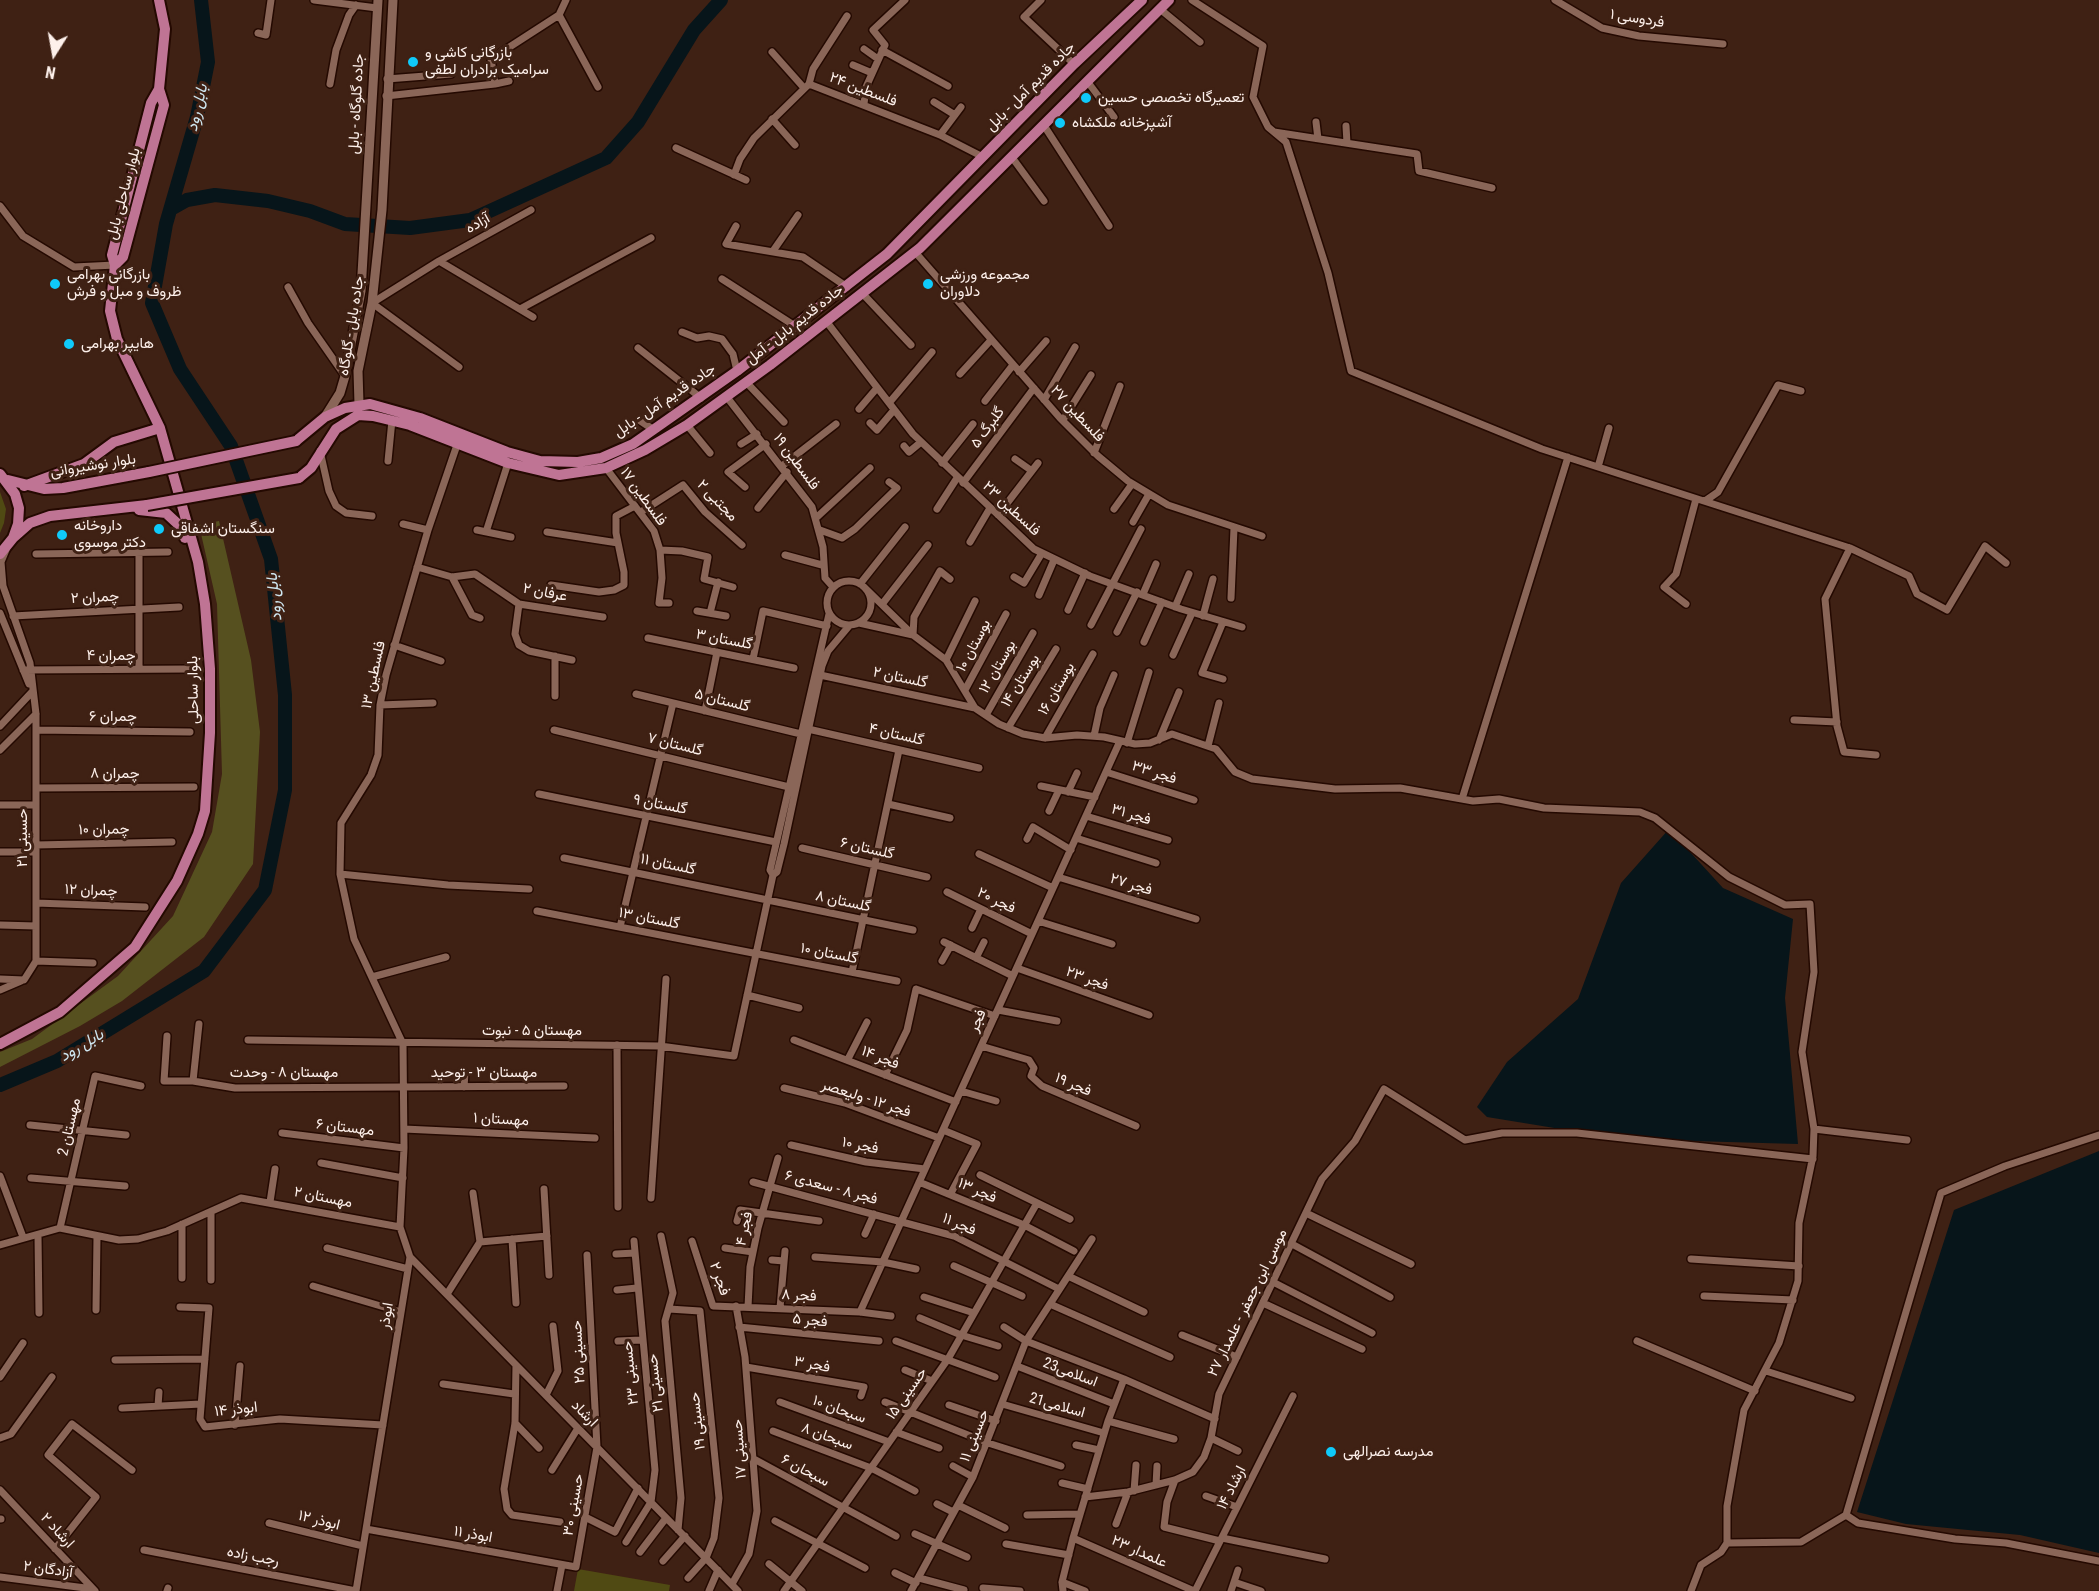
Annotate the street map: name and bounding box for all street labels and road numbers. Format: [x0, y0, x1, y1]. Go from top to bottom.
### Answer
street label: فردوسی ۱ [1609, 6, 1665, 32]
street label: جاده قدیم آمل - بابل [983, 39, 1079, 135]
street label: جاده گلوگاه - بابل [345, 53, 369, 155]
street label: فلسطین ۲۴ [827, 69, 899, 111]
street label: بلوار ساحلی بابل [103, 146, 145, 242]
street label: آزاده [463, 210, 493, 238]
street label: جاده بابل - گلوگاه [335, 275, 369, 377]
street label: جاده قدیم بابل - آمل [743, 281, 847, 369]
street label: جاده قدیم آمل - بابل [611, 360, 719, 442]
street label: فلسطین ۲۷ [1046, 382, 1108, 446]
street label: گلبرگ ۵ [967, 404, 1009, 452]
street label: فلسطین ۱۹ [769, 430, 823, 494]
street label: بلوار نوشیروانی [49, 450, 137, 482]
street label: فلسطین ۱۷ [616, 464, 670, 530]
street label: مجتبی ۲ [693, 476, 741, 526]
street label: فلسطین ۲۳ [978, 478, 1044, 540]
street label: عرفان ۲ [521, 580, 569, 606]
street label: چمران ۲ [70, 588, 120, 608]
street label: بوستان ۱۰ [953, 617, 995, 675]
street label: گلستان ۳ [694, 626, 754, 654]
street label: بوستان ۱۲ [976, 637, 1020, 697]
street label: فلسطین ۱۳ [358, 639, 390, 711]
street label: چمران ۴ [86, 647, 136, 665]
street label: بوستان ۱۴ [998, 651, 1044, 711]
street label: بلوار ساحلی [184, 656, 204, 724]
street label: بوستان ۱۶ [1035, 659, 1079, 719]
street label: گلستان ۲ [871, 663, 929, 693]
street label: گلستان ۵ [693, 685, 751, 717]
street label: چمران ۶ [89, 708, 137, 726]
street label: گلستان ۴ [867, 720, 925, 750]
street label: گلستان ۷ [646, 729, 704, 761]
street label: فجر ۳۳ [1129, 757, 1179, 789]
street label: چمران ۸ [90, 765, 140, 783]
street label: گلستان ۹ [631, 791, 689, 819]
street label: فجر ۳۱ [1109, 800, 1153, 830]
street label: حسینی ۲۱ [14, 809, 32, 867]
street label: چمران ۱۰ [78, 821, 130, 839]
street label: گلستان ۶ [838, 834, 896, 864]
street label: گلستان ۱۱ [639, 850, 697, 880]
street label: فجر ۲۷ [1108, 870, 1154, 900]
street label: چمران ۱۲ [64, 881, 118, 901]
street label: فجر ۲۰ [974, 884, 1018, 918]
street label: گلستان ۸ [814, 887, 872, 917]
street label: گلستان ۱۳ [617, 904, 681, 934]
street label: گلستان ۱۰ [799, 940, 859, 968]
street label: فجر ۲۳ [1063, 963, 1111, 995]
street label: فجر [965, 1007, 991, 1035]
street label: مهستان ۵ - نبوت [482, 1022, 582, 1040]
street label: فجر ۱۴ [858, 1042, 902, 1074]
street label: مهستان ۸ - وحدت [230, 1064, 338, 1082]
street label: مهستان ۳ - توحید [431, 1064, 537, 1082]
street label: فجر ۱۹ [1052, 1069, 1094, 1101]
street label: فجر ۱۲ - ولیعصر [819, 1076, 913, 1122]
street label: مهستان 2 [55, 1096, 85, 1158]
street label: مهستان ۱ [473, 1110, 529, 1130]
street label: مهستان ۶ [315, 1115, 375, 1141]
street label: فجر ۱۰ [840, 1134, 880, 1158]
street label: فجر ۸ - سعدی ۶ [783, 1167, 879, 1209]
street label: فجر ۱۳ [955, 1175, 999, 1207]
street label: مهستان ۲ [292, 1184, 354, 1212]
street label: فجر ۴ [733, 1210, 757, 1248]
street label: فجر ۱۱ [939, 1210, 979, 1240]
street label: موسی ابن جعفر - علمدار ۲۷ [1204, 1226, 1292, 1380]
street label: فجر ۲ [705, 1260, 733, 1298]
street label: فجر ۸ [781, 1286, 817, 1306]
street label: ابوذر [376, 1301, 398, 1331]
street label: فجر ۵ [792, 1310, 828, 1332]
street label: حسینی ۲۵ [568, 1320, 590, 1384]
street label: حسینی ۲۳ [619, 1340, 643, 1406]
street label: حسینی ۲۱ [644, 1353, 668, 1413]
street label: فجر ۳ [793, 1353, 831, 1377]
street label: اسلامی23 [1040, 1354, 1100, 1392]
street label: حسینی ۱۵ [883, 1364, 931, 1424]
street label: اسلامی21 [1027, 1389, 1087, 1423]
street label: حسینی ۱۹ [686, 1391, 710, 1451]
street label: سبحان ۱۰ [810, 1392, 868, 1428]
street label: ارشاد [567, 1397, 601, 1431]
street label: ابوذر ۱۴ [214, 1399, 258, 1421]
street label: حسینی ۱۱ [956, 1407, 994, 1465]
street label: حسینی ۱۷ [729, 1419, 751, 1479]
street label: سبحان ۸ [799, 1419, 855, 1455]
street label: سبحان ۶ [778, 1451, 832, 1491]
street label: ارشاد ۱۴ [1213, 1463, 1251, 1513]
street label: حسینی ۳۰ [560, 1473, 588, 1537]
street label: ابوذر ۱۲ [296, 1507, 342, 1535]
street label: ارشاد ۲ [36, 1510, 78, 1552]
street label: ابوذر ۱۱ [452, 1523, 494, 1547]
street label: علمدار ۲۳ [1108, 1532, 1170, 1572]
street label: رجب زاده [225, 1543, 281, 1571]
street label: آزادگان ۲ [22, 1558, 74, 1582]

